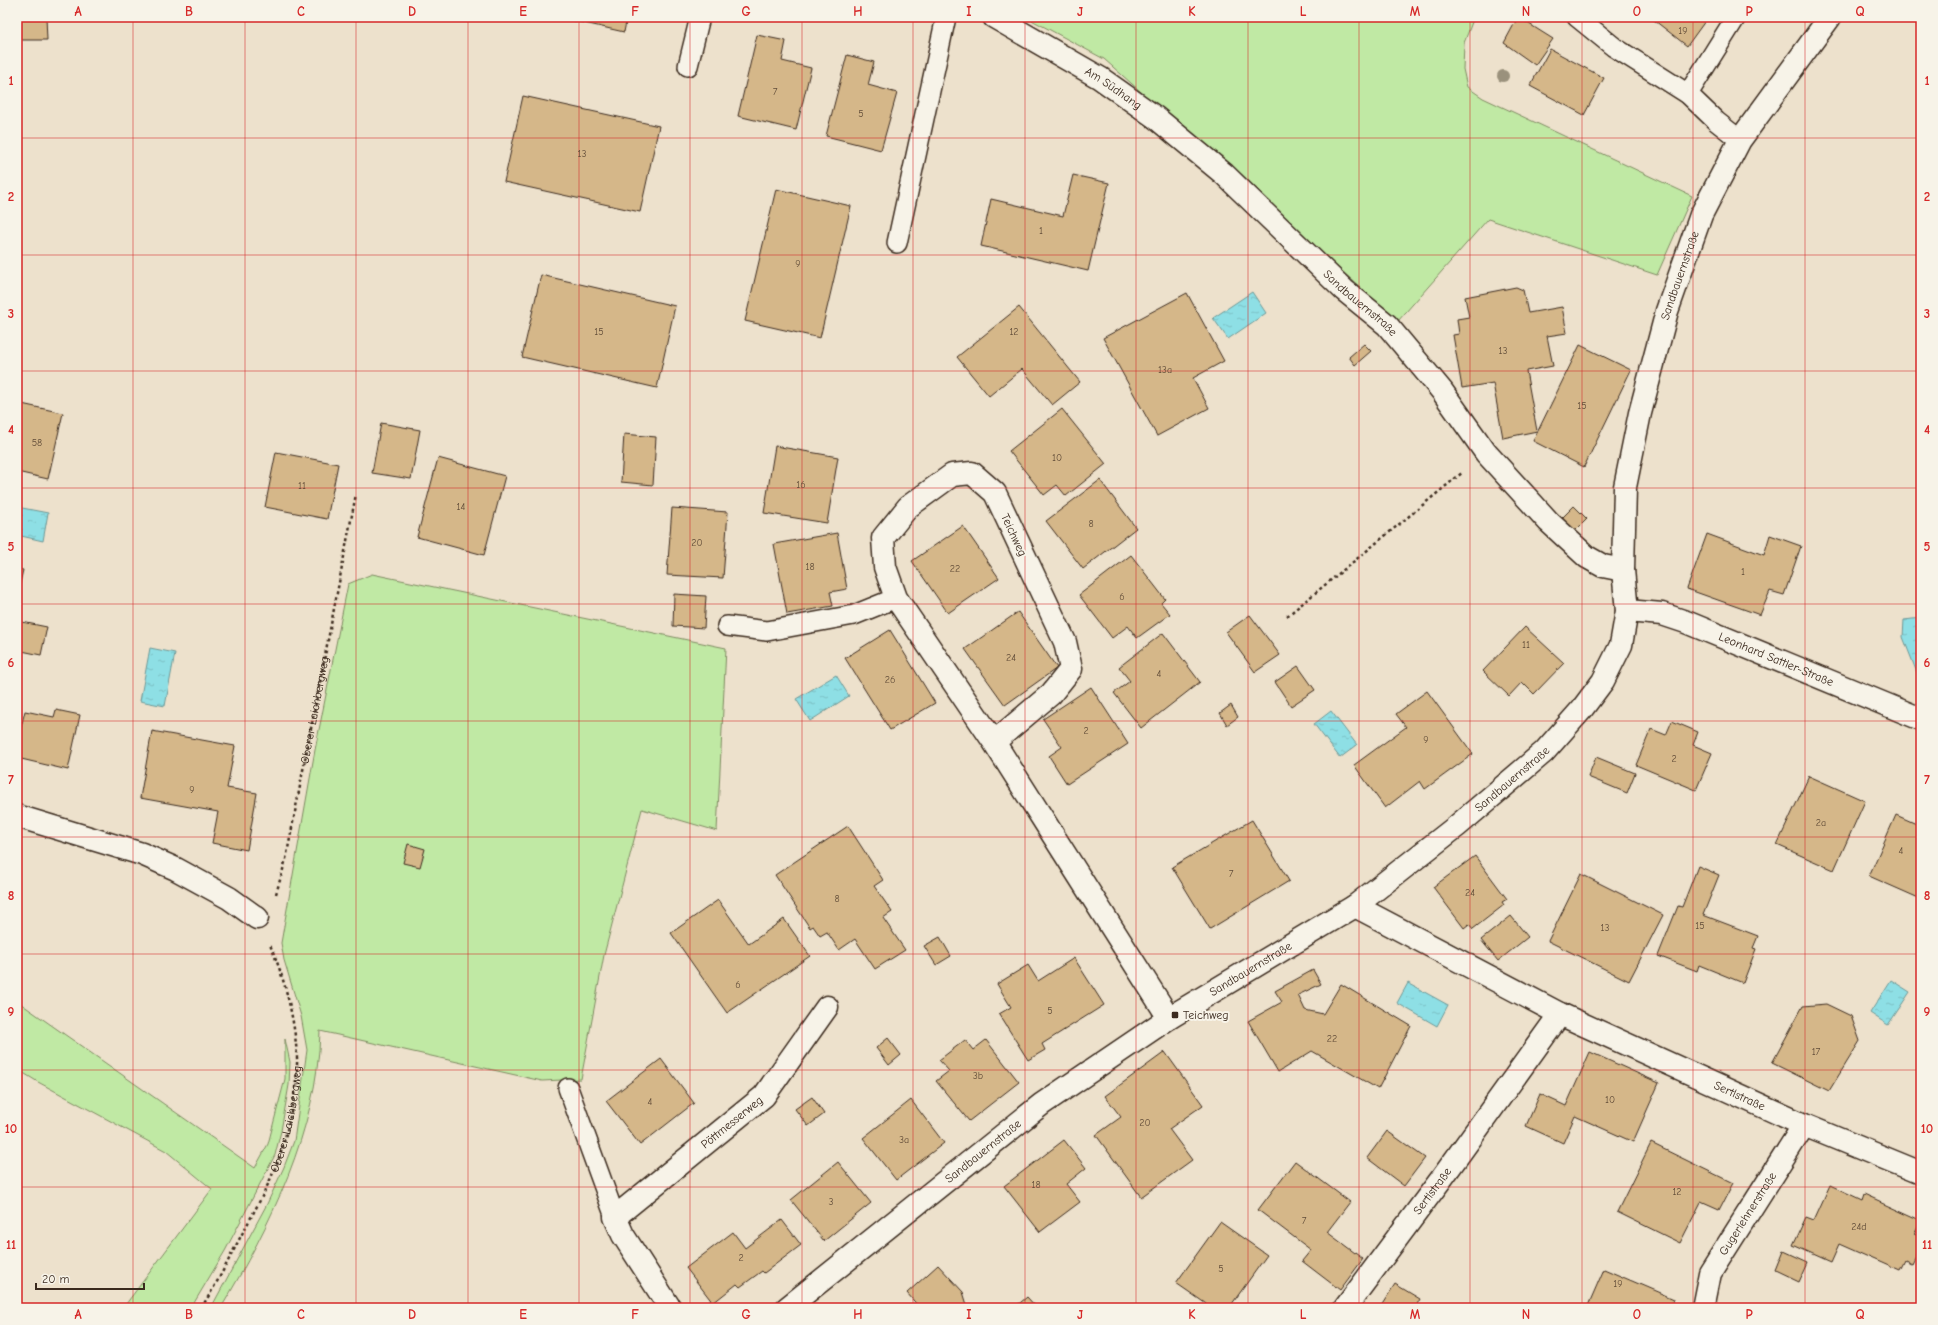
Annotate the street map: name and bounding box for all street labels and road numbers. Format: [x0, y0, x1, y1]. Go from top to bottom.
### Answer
street label: Am Südhang [1082, 64, 1144, 112]
street label: Sandbauernstraße [1658, 229, 1702, 322]
street label: Sandbauernstraße [1321, 267, 1400, 339]
street label: Teichweg [998, 511, 1030, 559]
street label: Leonhard Sattler-Straße [1717, 629, 1836, 689]
street label: Oberer Laichbergweg [297, 655, 332, 765]
street label: Sandbauernstraße [1472, 744, 1552, 815]
street label: Sandbauernstraße [1207, 939, 1294, 999]
street label: Oberer Laichbergweg [267, 1065, 304, 1174]
street label: Sertlstraße [1712, 1078, 1768, 1113]
street label: Pöttmesserweg [698, 1093, 765, 1151]
street label: Sandbauernstraße [942, 1117, 1024, 1186]
street label: Sertlstraße [1410, 1165, 1454, 1217]
street label: Gugerlehnerstraße [1716, 1169, 1779, 1258]

